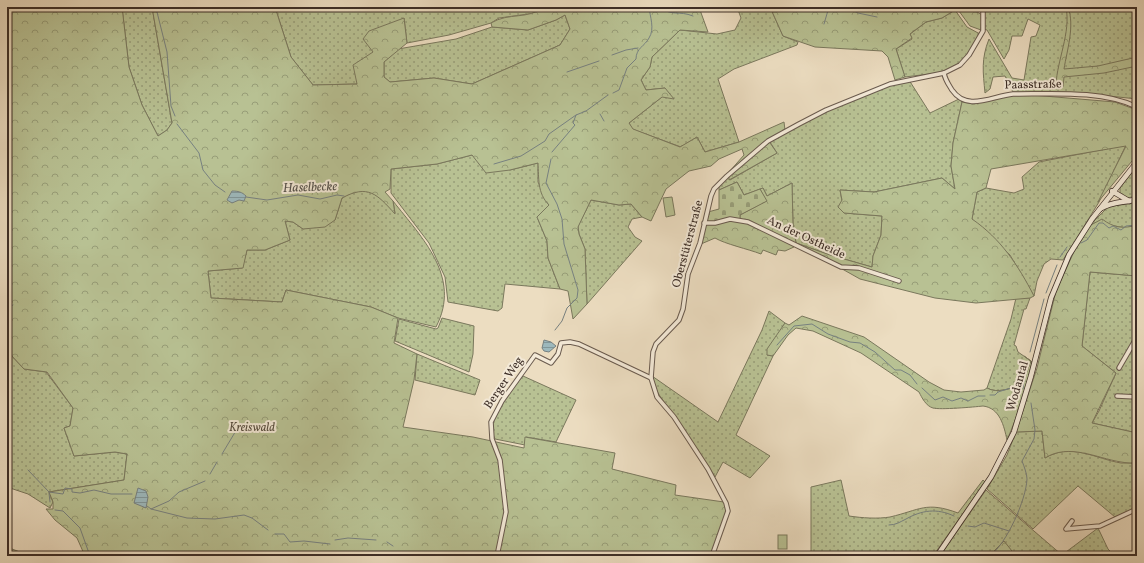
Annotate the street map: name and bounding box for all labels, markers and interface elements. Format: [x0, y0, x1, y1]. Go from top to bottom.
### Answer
street label: Paasstraße [1004, 76, 1062, 93]
water label: Haselbecke [283, 178, 338, 198]
street label: Oberstüterstraße [669, 198, 707, 290]
street label: An der Ostheide [764, 213, 848, 263]
street label: Berger Weg [481, 354, 527, 412]
street label: Wodantal [1003, 359, 1033, 413]
park label: Kreiswald [229, 420, 275, 436]

